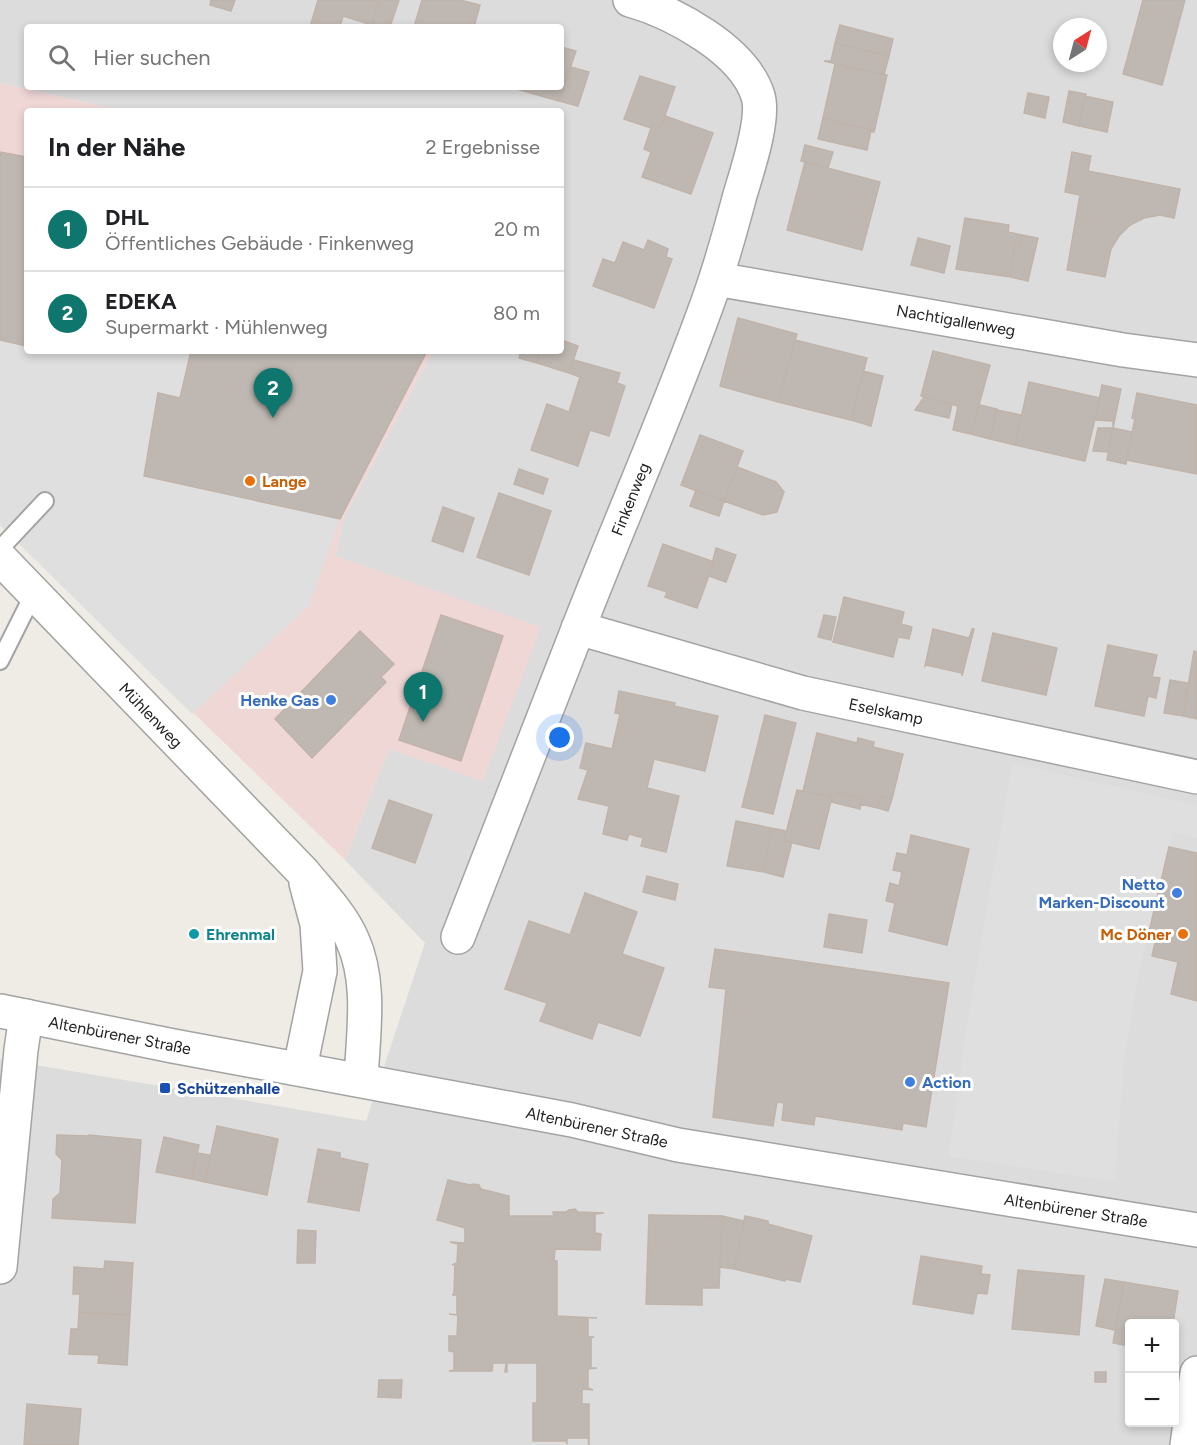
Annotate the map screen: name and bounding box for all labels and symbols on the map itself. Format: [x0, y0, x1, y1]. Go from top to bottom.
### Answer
north arrow [1053, 18, 1107, 72]
street label: Nachtigallenweg [895, 301, 1017, 340]
pin: 2 [254, 368, 292, 418]
street label: Finkenweg [607, 460, 654, 538]
place label: Lange [262, 472, 307, 491]
marker: Lange [243, 474, 257, 488]
pin: 1 [404, 672, 442, 722]
street label: Mühlenweg [115, 679, 186, 752]
place label: Henke Gas [240, 691, 320, 710]
marker: Henke Gas [324, 693, 338, 707]
street label: Eselskamp [847, 694, 925, 729]
your location [545, 723, 574, 752]
place label: Netto Marken-Discount [1039, 875, 1165, 912]
marker: Netto Marken-Discount [1170, 886, 1184, 900]
place label: Ehrenmal [206, 925, 275, 944]
place label: Mc Döner [1100, 925, 1171, 944]
marker: Ehrenmal [187, 927, 201, 941]
marker: Mc Döner [1176, 927, 1190, 941]
street label: Altenbürener Straße [47, 1012, 193, 1059]
place label: Action [922, 1073, 971, 1092]
marker: Action [903, 1075, 917, 1089]
place label: Schützenhalle [177, 1079, 280, 1098]
marker: Schützenhalle [158, 1081, 172, 1095]
street label: Altenbürener Straße [524, 1103, 670, 1152]
street label: Altenbürener Straße [1003, 1190, 1149, 1231]

